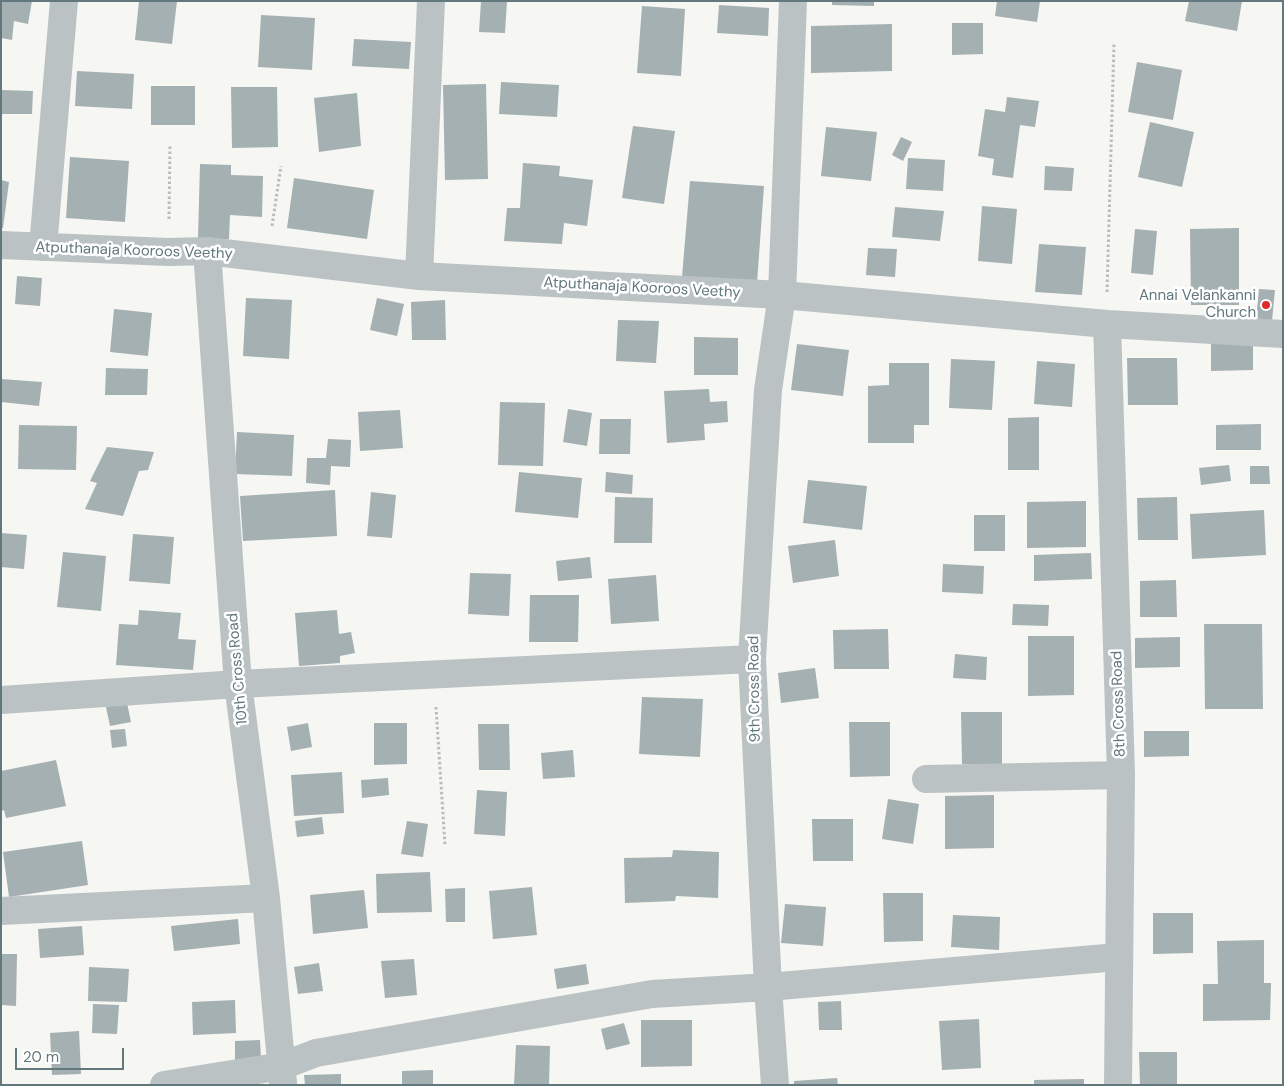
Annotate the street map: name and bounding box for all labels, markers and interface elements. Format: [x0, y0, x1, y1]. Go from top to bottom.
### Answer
street label: Atputhanaja Kooroos Veethy [35, 239, 233, 263]
street label: Atputhanaja Kooroos Veethy [543, 274, 741, 302]
place label: Annai Velankanni Church [1139, 287, 1256, 322]
marker: Annai Velankanni Church [1260, 299, 1272, 311]
street label: 10th Cross Road [224, 612, 252, 726]
street label: 9th Cross Road [745, 635, 765, 743]
street label: 8th Cross Road [1108, 650, 1130, 758]
scale bar [18, 1038, 126, 1070]
text: 20 m [23, 1047, 59, 1067]

